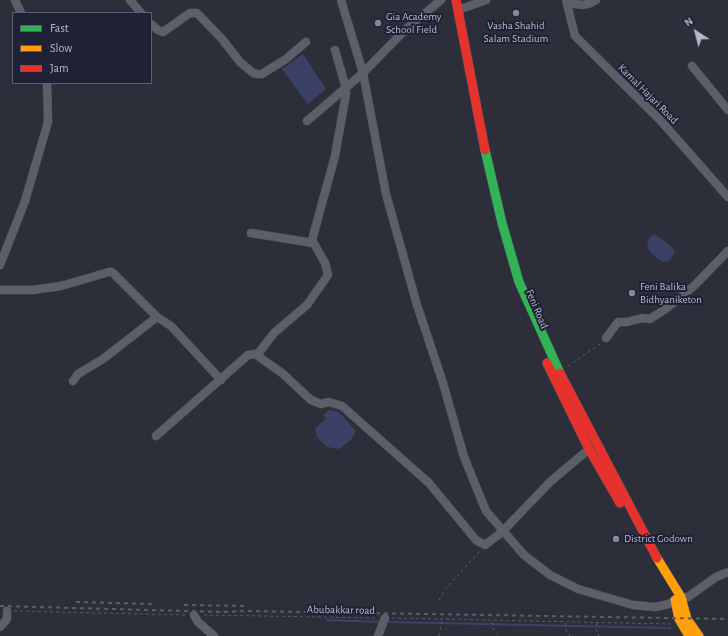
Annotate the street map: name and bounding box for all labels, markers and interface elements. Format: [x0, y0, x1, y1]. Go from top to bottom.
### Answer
marker: Vasha Shahid Salam Stadium [511, 8, 521, 18]
place label: Gia Academy School Field [386, 10, 442, 36]
legend [12, 12, 152, 84]
north arrow [676, 12, 716, 52]
text: N [682, 15, 695, 29]
marker: Gia Academy School Field [373, 18, 383, 28]
place label: Vasha Shahid Salam Stadium [484, 19, 548, 45]
text: Fast [50, 22, 69, 34]
text: Slow [50, 42, 72, 54]
street label: Kamal Hajari Road [615, 61, 681, 127]
text: Jam [50, 62, 69, 74]
place label: Feni Balika Bidhyaniketon [640, 280, 702, 306]
street label: Feni Road [523, 287, 551, 331]
marker: Feni Balika Bidhyaniketon [627, 288, 637, 298]
place label: District Godown [624, 532, 693, 546]
marker: District Godown [611, 534, 621, 544]
street label: Abubakkar road [307, 603, 375, 617]

